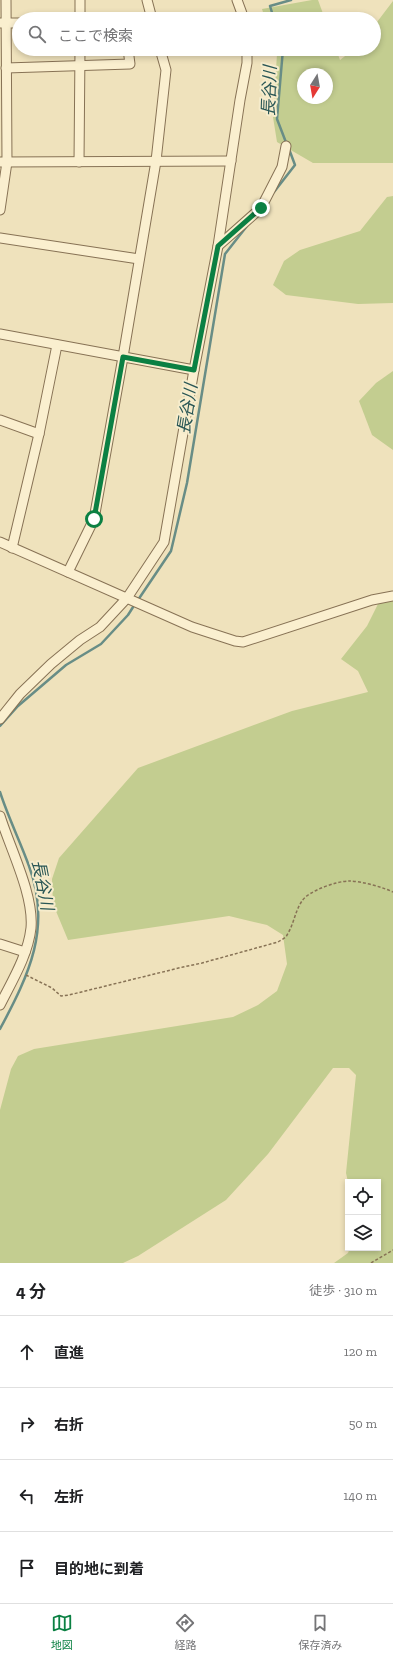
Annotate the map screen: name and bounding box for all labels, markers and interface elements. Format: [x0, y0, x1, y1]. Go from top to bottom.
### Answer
search box [12, 12, 381, 56]
icon: search [26, 23, 48, 45]
text: ここで検索 [58, 27, 133, 45]
water label: 長谷川 [258, 63, 280, 117]
north arrow [297, 68, 333, 104]
route end [252, 199, 270, 217]
water label: 長谷川 [173, 380, 201, 436]
route start [85, 510, 103, 528]
water label: 長谷川 [28, 858, 58, 914]
map controls [345, 1179, 381, 1251]
button: locate [345, 1179, 381, 1215]
button: layers [345, 1215, 381, 1251]
text: 4 分 [16, 1281, 46, 1301]
text: 徒歩 · 310 m [309, 1283, 377, 1298]
icon: ahead [16, 1341, 38, 1363]
text: 直進 [54, 1344, 84, 1362]
text: 120 m [344, 1344, 377, 1359]
icon: right [16, 1413, 38, 1435]
text: 右折 [54, 1416, 84, 1434]
text: 50 m [349, 1416, 377, 1431]
icon: left [16, 1485, 38, 1507]
text: 左折 [54, 1488, 84, 1506]
text: 140 m [343, 1488, 377, 1503]
icon: arrive [16, 1557, 38, 1579]
text: 目的地に到着 [54, 1560, 144, 1578]
tab: 地図 [51, 1612, 73, 1652]
tab: 経路 [174, 1612, 196, 1652]
tab: 保存済み [298, 1612, 342, 1652]

